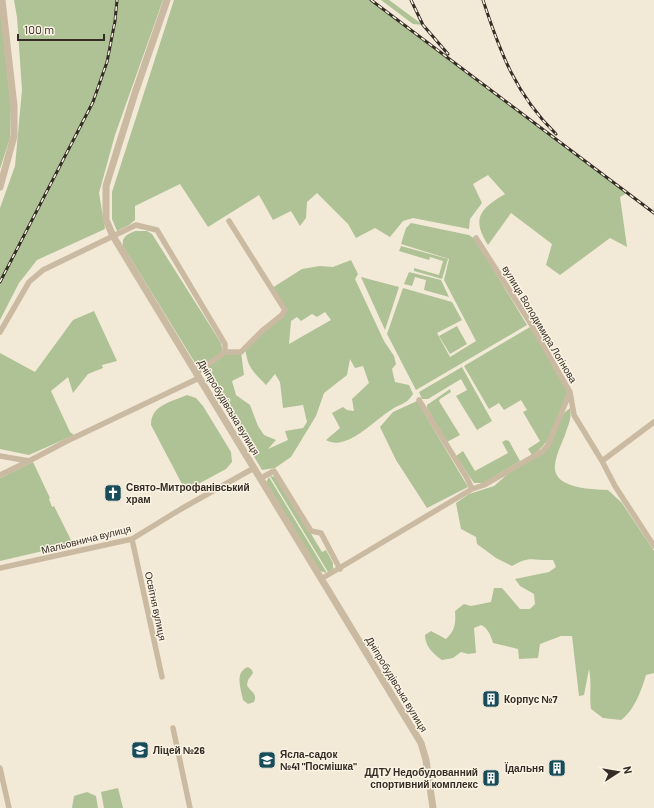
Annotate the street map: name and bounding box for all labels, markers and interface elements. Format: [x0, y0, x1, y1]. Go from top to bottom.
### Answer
scale bar [18, 16, 104, 42]
text: 100 m [24, 22, 54, 36]
street label: вулиця Володимира Логінова [500, 263, 580, 385]
street label: Дніпробудівська вулиця [196, 357, 262, 457]
place label: Свято-Митрофанівський храм [126, 481, 250, 505]
church icon: Свято-Митрофанівський храм [103, 483, 123, 503]
street label: Мальовнича вулиця [40, 522, 132, 556]
street label: Освітня вулиця [143, 570, 169, 642]
street label: Дніпробудівська вулиця [364, 634, 430, 734]
building icon: Корпус №7 [481, 689, 501, 709]
place label: Корпус №7 [504, 693, 557, 705]
school or university icon: Ліцей №26 [130, 740, 150, 760]
place label: Ліцей №26 [153, 744, 205, 756]
place label: Ясла-садок №41 "Посмішка" [280, 748, 357, 772]
school or university icon: Ясла-садок №41 "Посмішка" [257, 750, 277, 770]
north arrow [598, 752, 638, 792]
building icon: Їдальня [547, 758, 567, 778]
place label: Їдальня [504, 762, 544, 774]
text: N [621, 765, 635, 775]
place label: ДДТУ Недобудованний спортивний комплекс [364, 766, 478, 790]
building icon: ДДТУ Недобудованний спортивний комплекс [481, 768, 501, 788]

